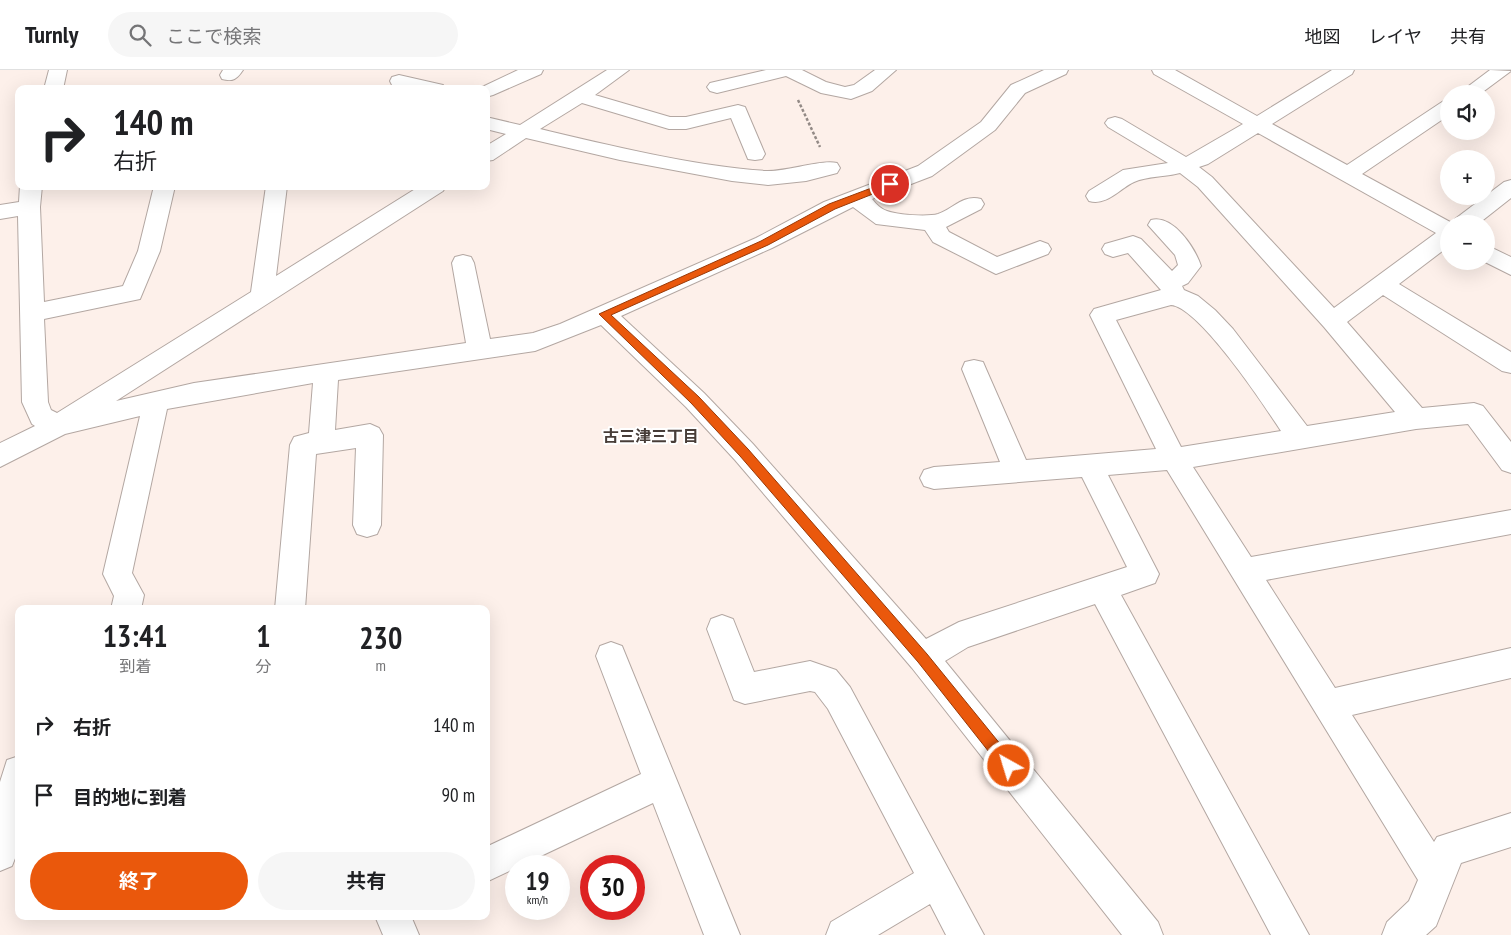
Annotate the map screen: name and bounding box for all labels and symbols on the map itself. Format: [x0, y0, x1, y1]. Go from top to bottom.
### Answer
pin [869, 163, 911, 205]
district label: 古三津三丁目 [603, 426, 699, 446]
position arrow [982, 739, 1034, 791]
speed limit sign: 30 [580, 855, 645, 920]

